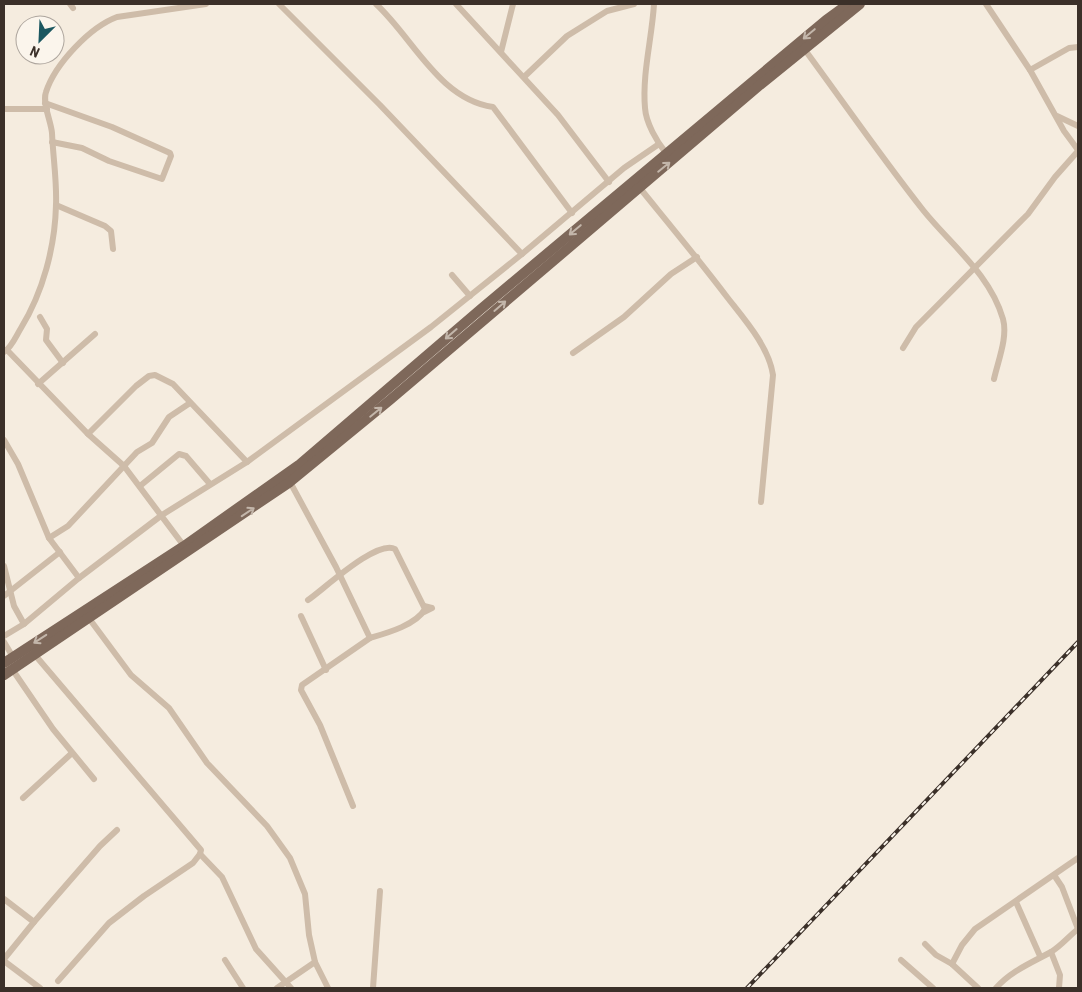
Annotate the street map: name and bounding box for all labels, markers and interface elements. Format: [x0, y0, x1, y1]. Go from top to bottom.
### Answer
north arrow [15, 15, 65, 65]
one-way arrow [803, 28, 816, 39]
text: N [28, 43, 42, 61]
one-way arrow [657, 162, 670, 173]
one-way arrow [569, 224, 582, 236]
one-way arrow [493, 301, 506, 312]
one-way arrow [444, 328, 457, 340]
one-way arrow [369, 406, 382, 417]
one-way arrow [241, 507, 255, 517]
one-way arrow [33, 634, 47, 645]

